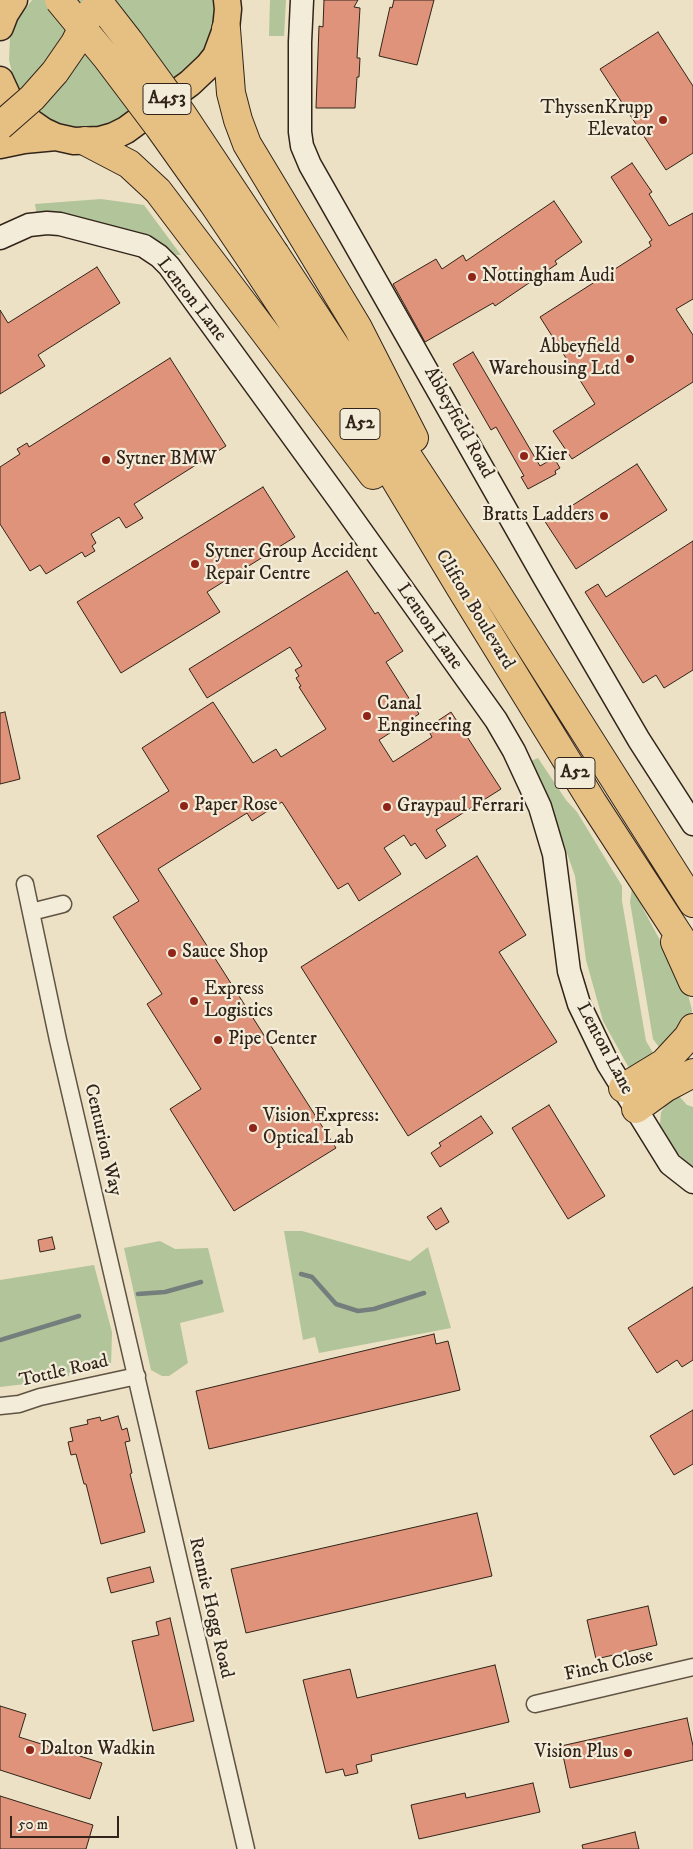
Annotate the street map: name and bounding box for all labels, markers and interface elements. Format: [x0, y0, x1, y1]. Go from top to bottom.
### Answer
road number: A453 [143, 84, 191, 115]
place label: ThyssenKrupp Elevator [541, 98, 653, 142]
marker: ThyssenKrupp Elevator [657, 114, 669, 126]
street label: Lenton Lane [151, 254, 231, 346]
place label: Nottingham Audi [482, 266, 615, 288]
marker: Nottingham Audi [466, 271, 478, 283]
place label: Abbeyfield Warehousing Ltd [489, 337, 620, 381]
marker: Abbeyfield Warehousing Ltd [624, 353, 636, 365]
street label: Abbeyfield Road [418, 363, 498, 483]
road number: A52 [340, 408, 380, 439]
place label: Kier [534, 445, 567, 467]
place label: Sytner BMW [116, 449, 217, 471]
marker: Kier [518, 450, 530, 462]
marker: Sytner BMW [100, 454, 112, 466]
place label: Bratts Ladders [482, 505, 594, 527]
marker: Bratts Ladders [598, 510, 610, 522]
place label: Sytner Group Accident Repair Centre [205, 542, 378, 586]
street label: Clifton Boulevard [429, 546, 519, 674]
marker: Sytner Group Accident Repair Centre [189, 558, 201, 570]
street label: Lenton Lane [391, 579, 467, 675]
place label: Canal Engineering [377, 694, 471, 738]
marker: Canal Engineering [361, 710, 373, 722]
road number: A52 [555, 758, 595, 788]
place label: Paper Rose [194, 795, 278, 817]
place label: Graypaul Ferrari [397, 796, 524, 818]
marker: Paper Rose [178, 800, 190, 812]
marker: Graypaul Ferrari [381, 801, 393, 813]
place label: Sauce Shop [182, 942, 268, 964]
marker: Sauce Shop [166, 947, 178, 959]
place label: Express Logistics [204, 979, 273, 1023]
marker: Express Logistics [188, 995, 200, 1007]
street label: Lenton Lane [570, 999, 638, 1099]
place label: Pipe Center [228, 1029, 317, 1051]
marker: Pipe Center [212, 1034, 224, 1046]
street label: Centurion Way [78, 1082, 126, 1198]
place label: Vision Express: Optical Lab [263, 1106, 379, 1150]
marker: Vision Express: Optical Lab [247, 1122, 259, 1134]
street label: Tottle Road [17, 1351, 111, 1393]
street label: Rennie Hogg Road [183, 1535, 237, 1681]
street label: Finch Close [562, 1645, 656, 1687]
place label: Dalton Wadkin [40, 1739, 155, 1761]
place label: Vision Plus [535, 1742, 618, 1764]
marker: Dalton Wadkin [24, 1744, 36, 1756]
marker: Vision Plus [622, 1747, 634, 1759]
scale bar [12, 1806, 121, 1838]
text: 50 m [18, 1815, 48, 1834]

